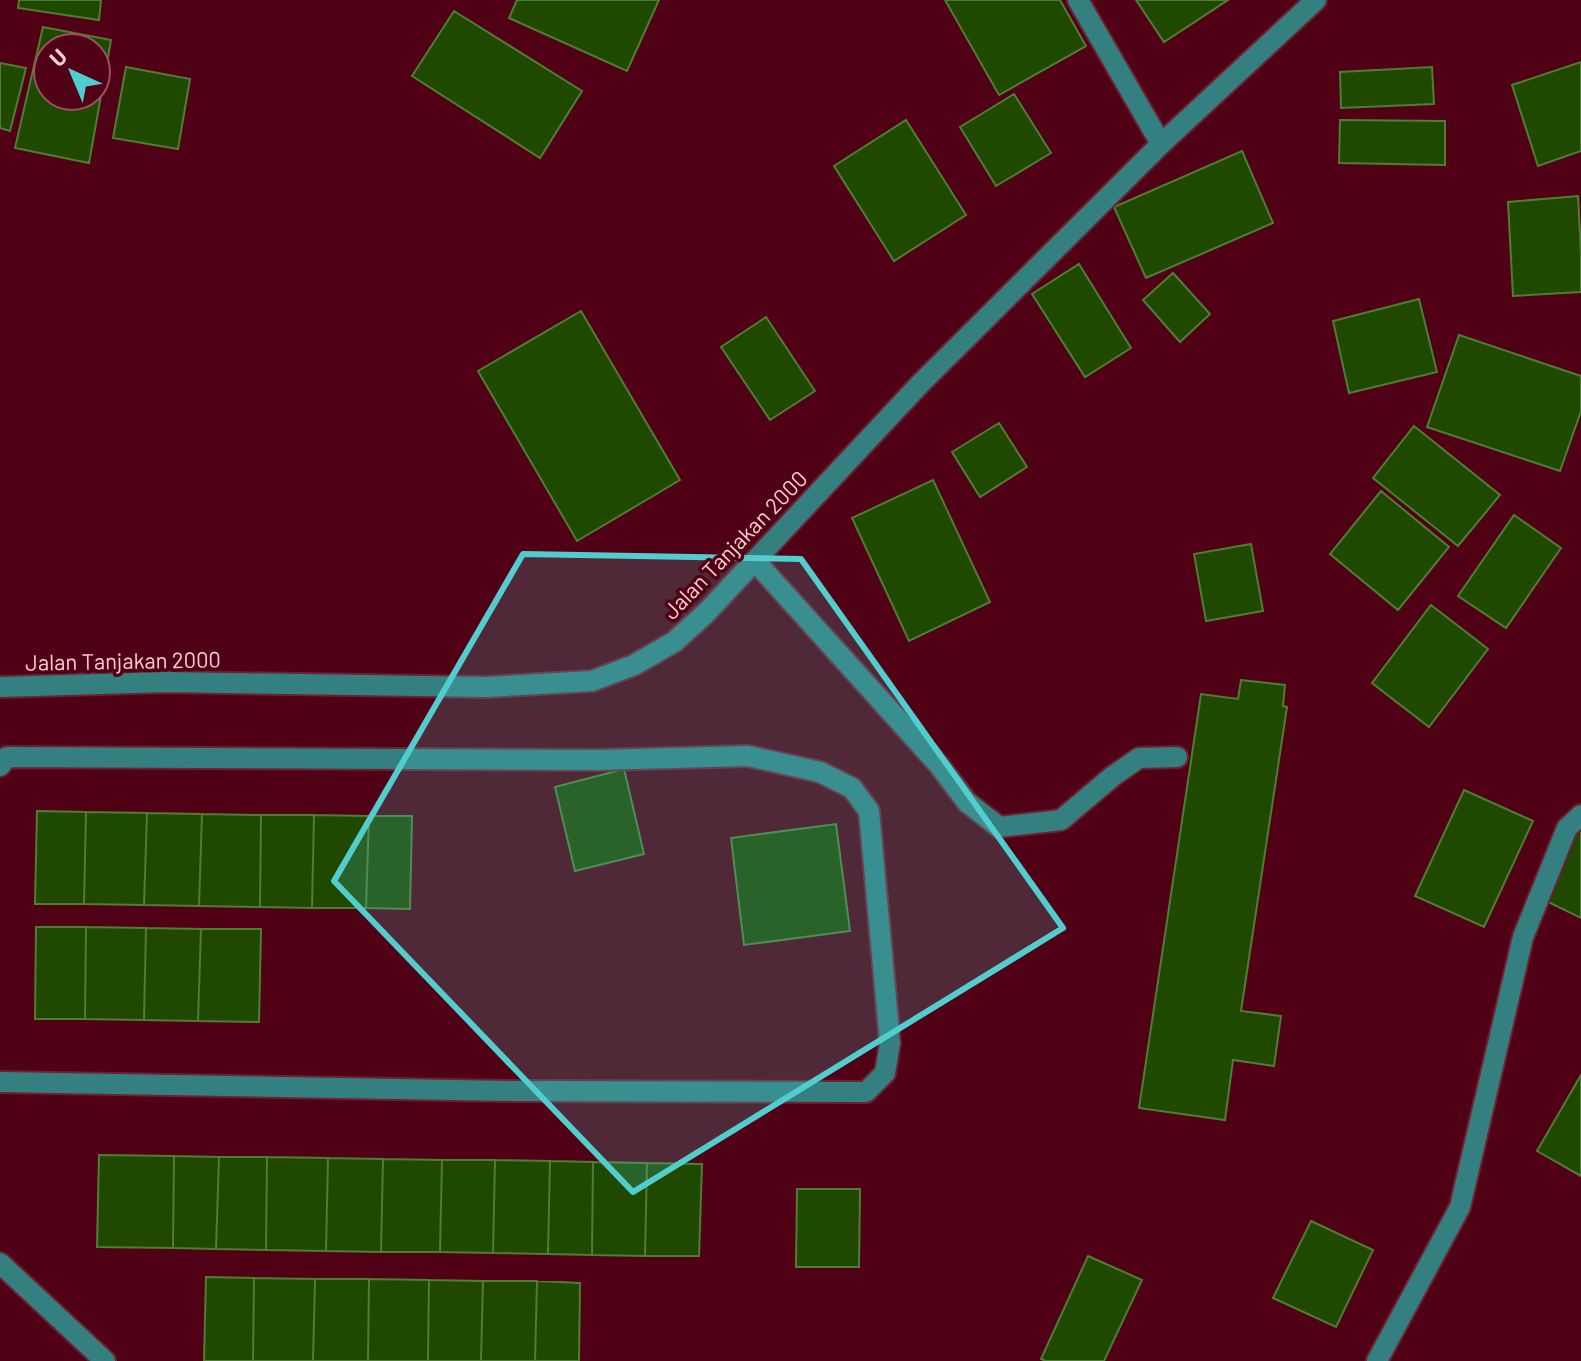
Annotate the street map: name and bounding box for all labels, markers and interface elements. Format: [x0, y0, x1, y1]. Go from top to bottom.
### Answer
north arrow [32, 32, 112, 112]
text: U [43, 43, 71, 71]
street label: Jalan Tanjakan 2000 [657, 465, 812, 624]
street label: Jalan Tanjakan 2000 [25, 645, 221, 675]

